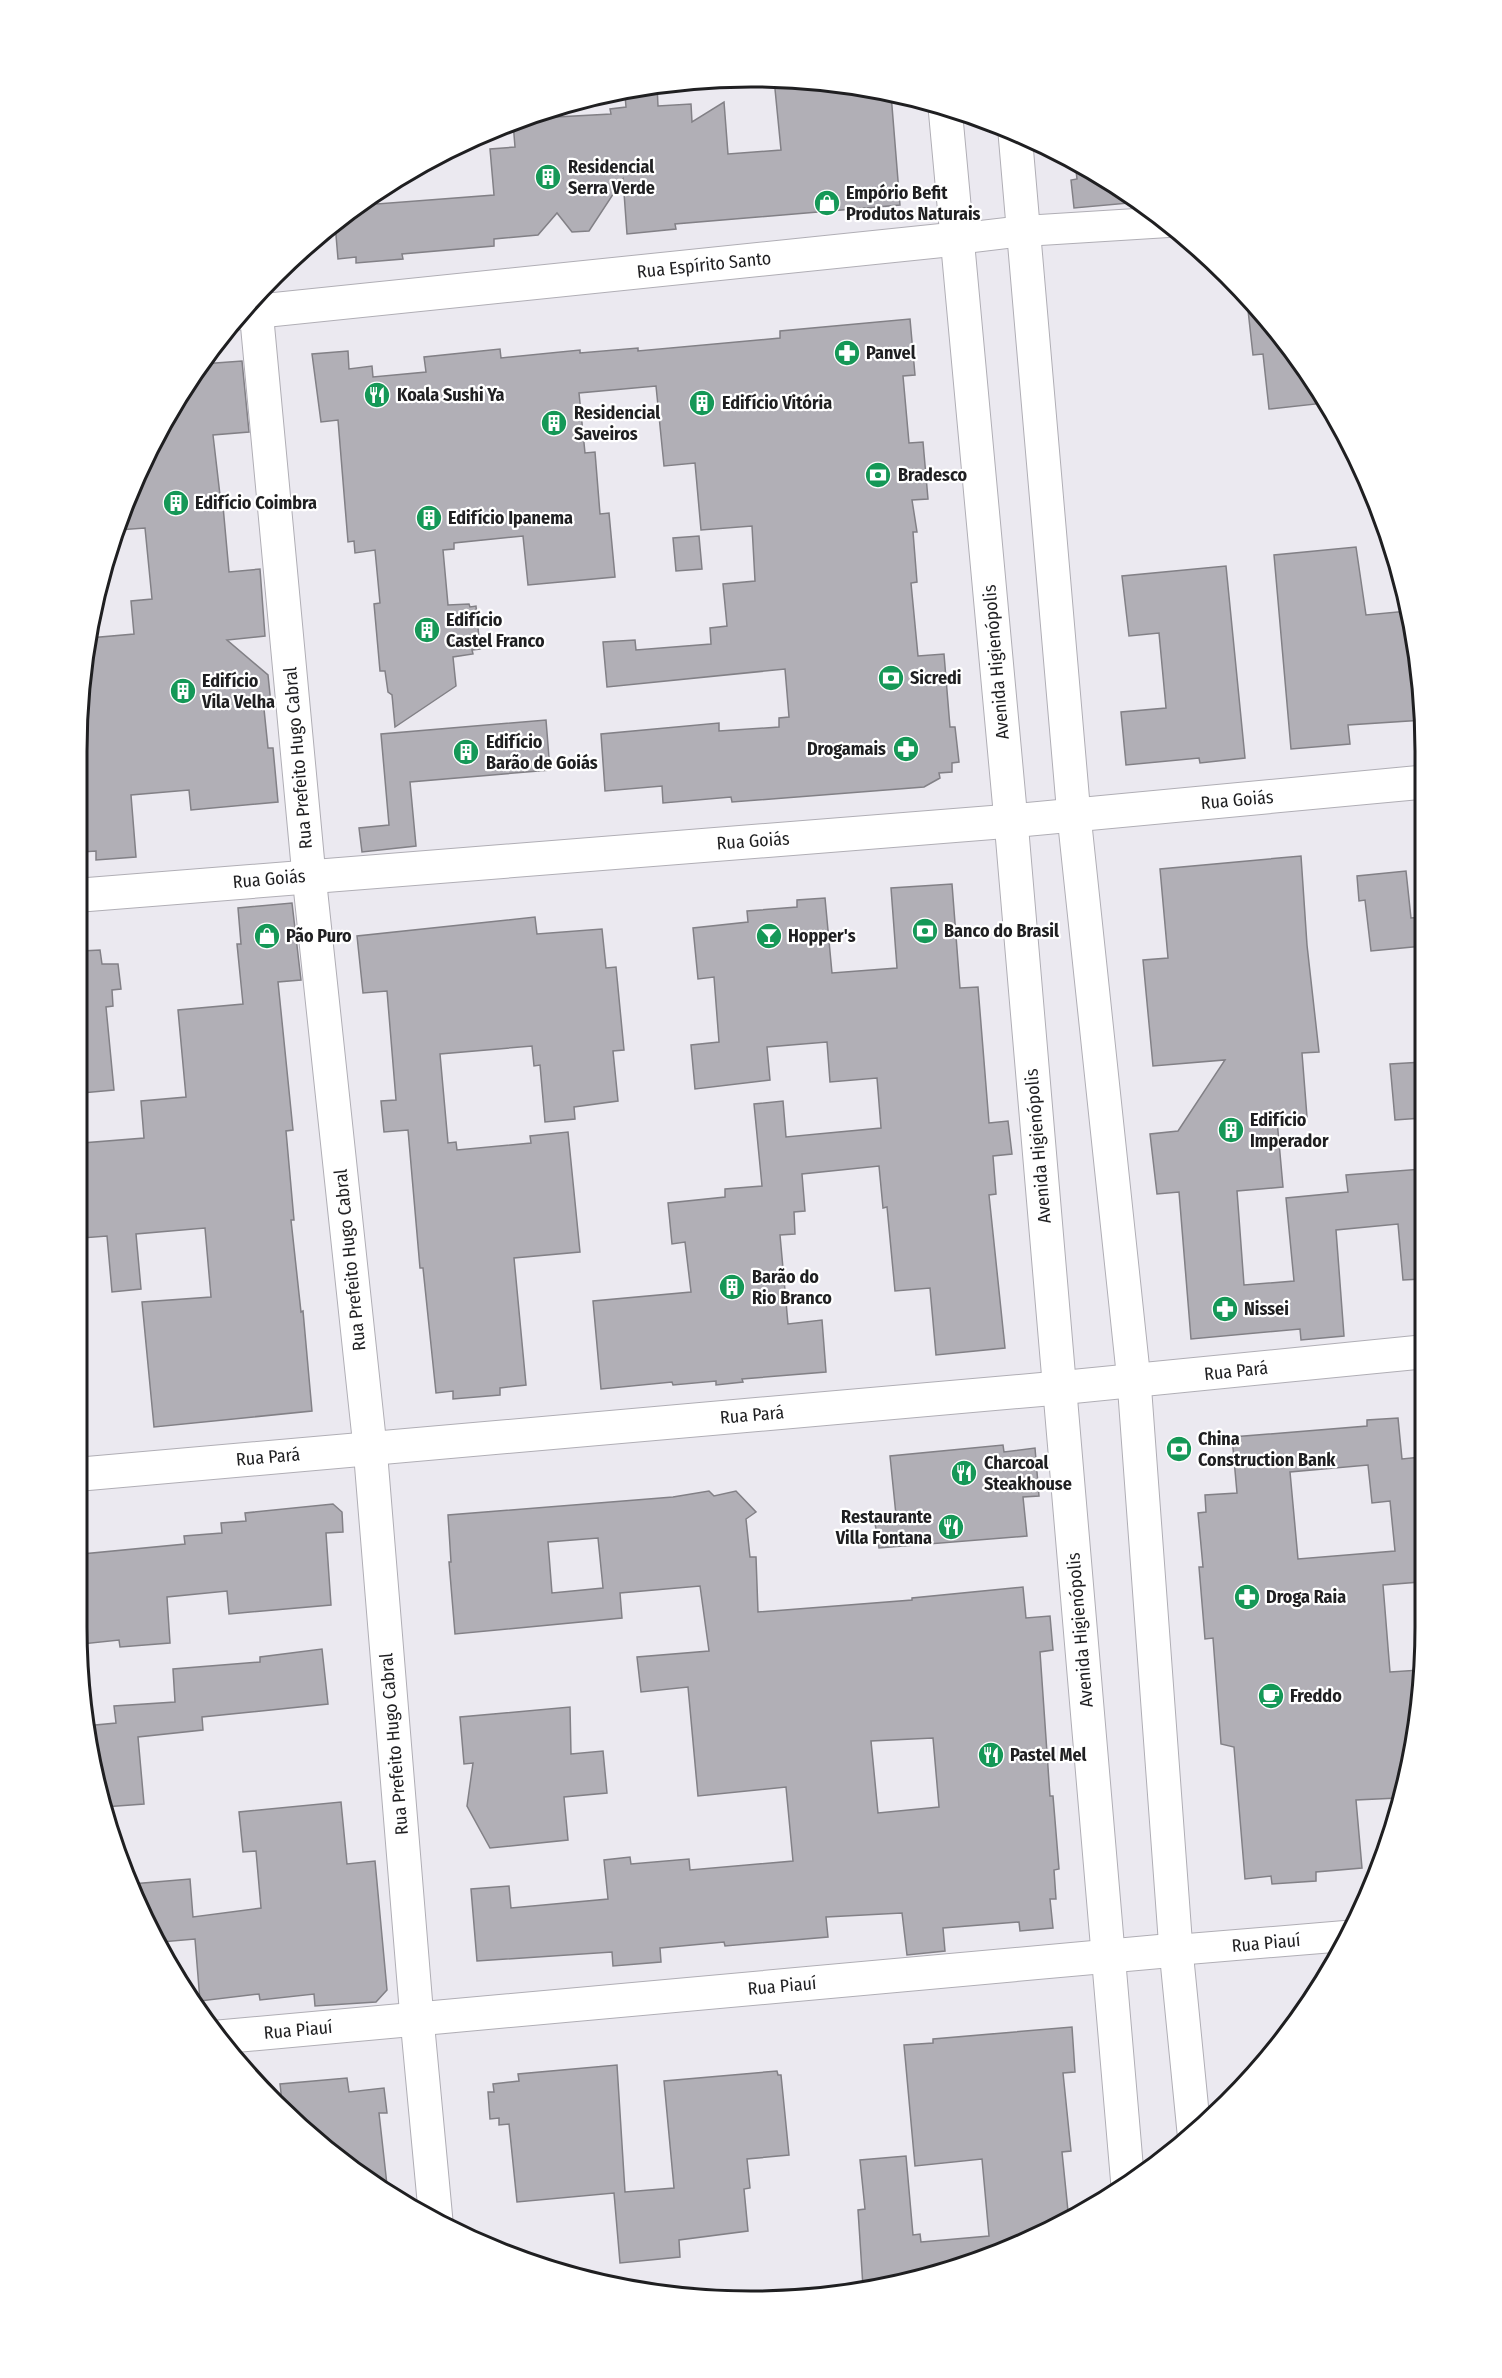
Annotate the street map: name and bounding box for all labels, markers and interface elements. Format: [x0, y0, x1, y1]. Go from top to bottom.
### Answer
place label: Residencial Serra Verde [568, 156, 655, 199]
building icon: Residencial Serra Verde [533, 162, 563, 192]
place label: Empório Befit Produtos Naturais [846, 182, 981, 225]
shop icon: Empório Befit Produtos Naturais [812, 188, 842, 218]
street label: Rua Espírito Santo [636, 247, 772, 283]
pharmacy icon: Panvel [832, 338, 862, 368]
place label: Panvel [866, 342, 916, 364]
restaurant icon: Koala Sushi Ya [362, 380, 392, 410]
place label: Koala Sushi Ya [397, 384, 504, 406]
building icon: Edifício Vitória [687, 388, 717, 418]
place label: Edifício Vitória [722, 392, 832, 414]
place label: Residencial Saveiros [574, 402, 660, 445]
building icon: Residencial Saveiros [539, 408, 569, 438]
bank icon: Bradesco [863, 460, 893, 490]
place label: Bradesco [898, 464, 967, 486]
building icon: Edifício Coimbra [161, 488, 191, 518]
place label: Edifício Coimbra [195, 492, 317, 514]
building icon: Edifício Ipanema [414, 503, 444, 533]
place label: Edifício Ipanema [448, 507, 573, 529]
street label: Avenida Higienópolis [978, 583, 1014, 740]
place label: Edifício Castel Franco [446, 609, 545, 652]
building icon: Edifício Castel Franco [412, 615, 442, 645]
bank icon: Sicredi [876, 663, 906, 693]
street label: Rua Prefeito Hugo Cabral [279, 666, 317, 850]
place label: Sicredi [910, 667, 962, 689]
place label: Edifício Vila Velha [201, 670, 275, 713]
building icon: Edifício Vila Velha [168, 676, 198, 706]
place label: Edifício Barão de Goiás [486, 731, 598, 774]
pharmacy icon: Drogamais [891, 734, 921, 764]
building icon: Edifício Barão de Goiás [451, 737, 481, 767]
place label: Drogamais [807, 738, 886, 760]
street label: Rua Goiás [1200, 786, 1275, 814]
street label: Rua Goiás [716, 827, 790, 855]
street label: Rua Goiás [232, 865, 307, 893]
bank icon: Banco do Brasil [910, 916, 940, 946]
place label: Banco do Brasil [944, 920, 1059, 942]
shop icon: Pão Puro [252, 921, 282, 951]
bar icon: Hopper's [754, 921, 784, 951]
place label: Pão Puro [286, 925, 352, 947]
place label: Hopper's [788, 925, 856, 947]
street label: Avenida Higienópolis [1020, 1067, 1056, 1224]
place label: Edifício Imperador [1250, 1109, 1329, 1152]
building icon: Edifício Imperador [1216, 1115, 1246, 1145]
street label: Rua Prefeito Hugo Cabral [329, 1168, 370, 1352]
place label: Barão do Rio Branco [752, 1266, 832, 1309]
building icon: Barão do Rio Branco [717, 1272, 747, 1302]
pharmacy icon: Nissei [1210, 1294, 1240, 1324]
place label: Nissei [1244, 1298, 1289, 1320]
street label: Rua Pará [1203, 1357, 1269, 1385]
street label: Rua Pará [719, 1401, 785, 1429]
place label: China Construction Bank [1198, 1428, 1336, 1471]
bank icon: China Construction Bank [1164, 1434, 1194, 1464]
street label: Rua Pará [235, 1443, 301, 1471]
place label: Charcoal Steakhouse [984, 1452, 1072, 1495]
restaurant icon: Charcoal Steakhouse [949, 1458, 979, 1488]
place label: Restaurante Villa Fontana [835, 1506, 932, 1549]
restaurant icon: Restaurante Villa Fontana [936, 1512, 966, 1542]
street label: Avenida Higienópolis [1062, 1551, 1098, 1708]
pharmacy icon: Droga Raia [1232, 1582, 1262, 1612]
place label: Droga Raia [1266, 1586, 1346, 1608]
street label: Rua Prefeito Hugo Cabral [375, 1652, 413, 1836]
cafe icon: Freddo [1256, 1681, 1286, 1711]
place label: Freddo [1290, 1685, 1342, 1707]
restaurant icon: Pastel Mel [976, 1740, 1006, 1770]
place label: Pastel Mel [1010, 1744, 1087, 1766]
street label: Rua Piauí [1231, 1929, 1302, 1957]
street label: Rua Piauí [747, 1972, 818, 2000]
street label: Rua Piauí [263, 2016, 334, 2044]

